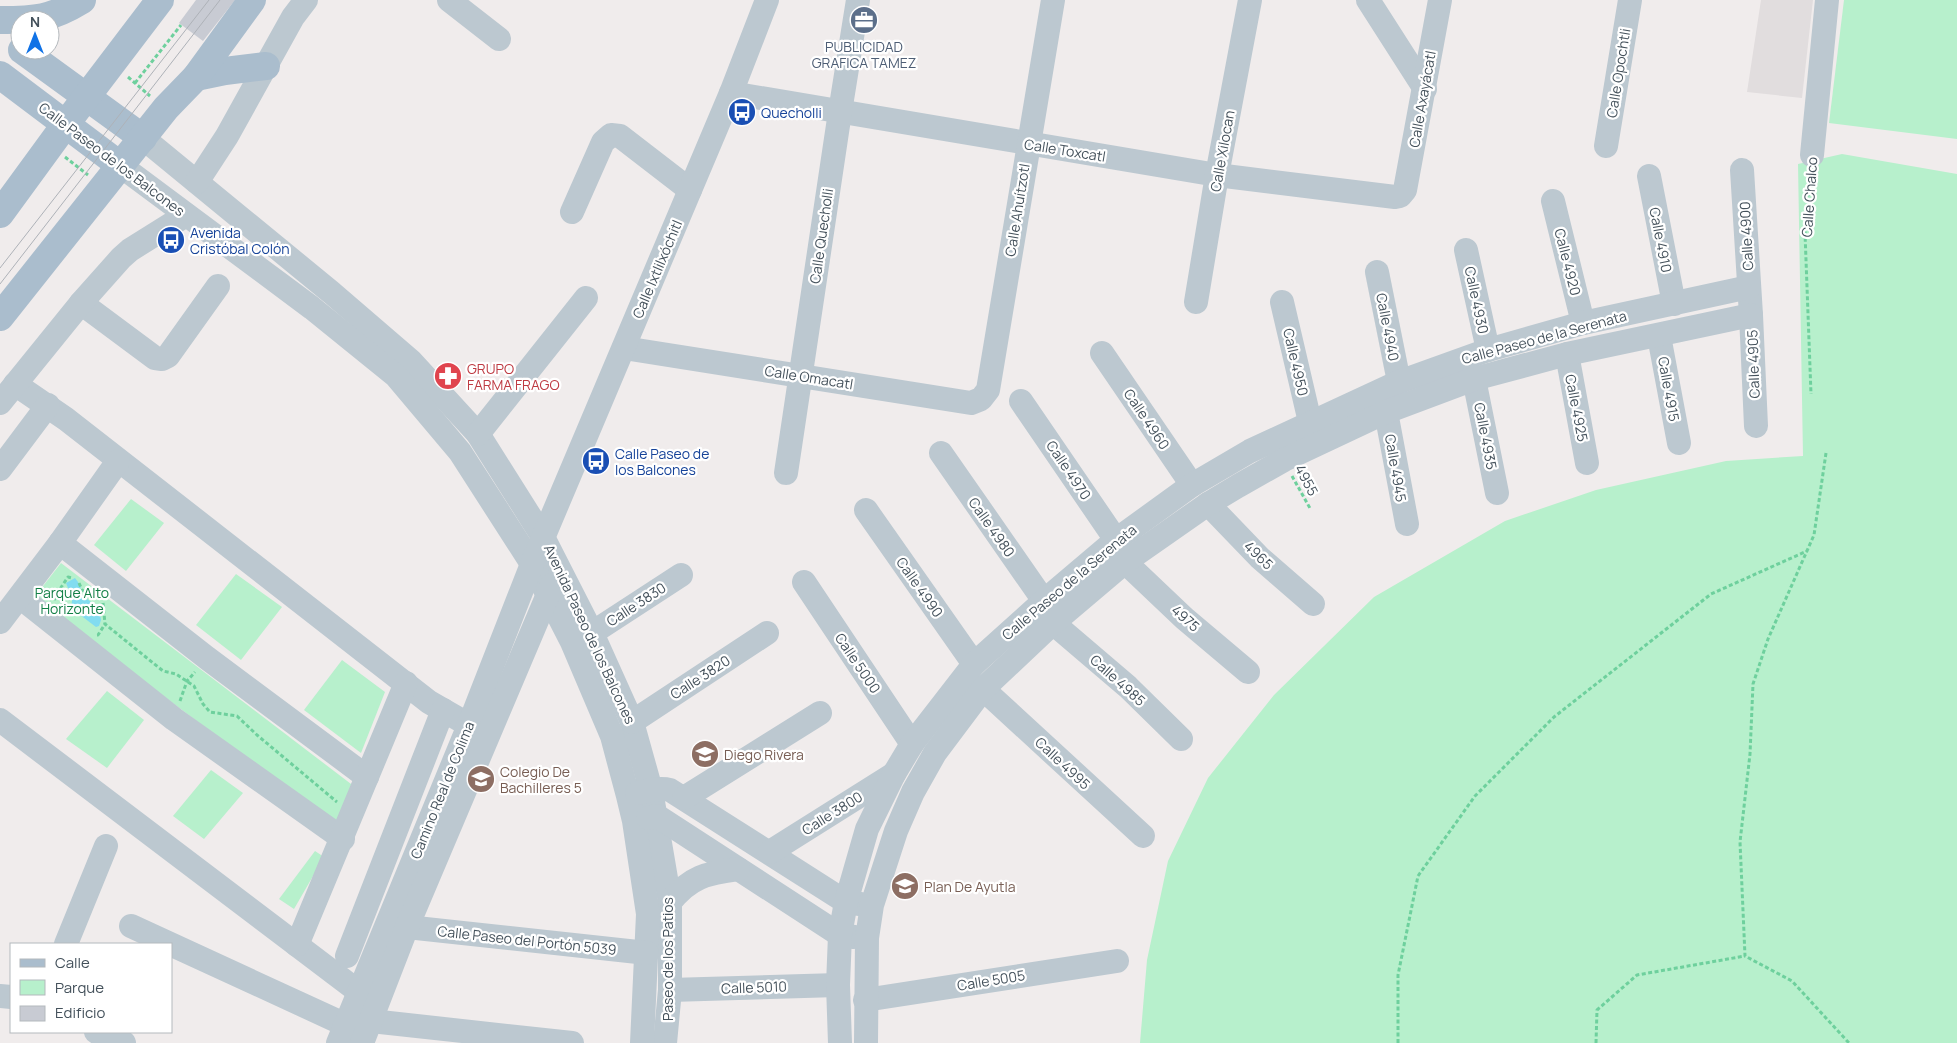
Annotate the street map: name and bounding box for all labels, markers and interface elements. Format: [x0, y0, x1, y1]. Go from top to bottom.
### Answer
office icon: PUBLICIDAD GRAFICA TAMEZ [849, 5, 879, 35]
north arrow [10, 10, 60, 60]
text: N [30, 12, 40, 31]
street label: Calle Opochtli [1602, 27, 1634, 119]
place label: PUBLICIDAD GRAFICA TAMEZ [812, 37, 916, 72]
street label: Calle Axayácatl [1404, 49, 1440, 149]
bus stop icon: Quecholli [727, 97, 757, 127]
street label: Calle Paseo de los Balcones [35, 98, 189, 220]
place label: Quecholli [761, 103, 822, 122]
street label: Calle Xilocan [1205, 109, 1239, 193]
street label: Calle Toxcatl [1023, 134, 1107, 166]
street label: Calle Chalco [1797, 156, 1821, 238]
street label: Calle Ahuítzotl [1000, 162, 1034, 258]
street label: Calle Quecholli [805, 187, 837, 285]
street label: Calle 4900 [1735, 201, 1757, 271]
street label: Calle 4910 [1645, 206, 1677, 274]
street label: Calle Ixtlilxóchitl [628, 217, 686, 321]
place label: Avenida Cristóbal Colón [190, 223, 290, 258]
bus stop icon: Avenida Cristóbal Colón [156, 225, 186, 255]
street label: Calle 4920 [1550, 226, 1586, 298]
street label: Calle 4930 [1461, 265, 1493, 335]
street label: Calle 4940 [1372, 291, 1404, 363]
street label: Calle Paseo de la Serenata [1459, 306, 1629, 368]
street label: Calle 4950 [1279, 326, 1313, 398]
street label: Calle 4905 [1742, 329, 1764, 399]
street label: Calle 4915 [1654, 355, 1684, 423]
place label: GRUPO FARMA FRAGO [467, 359, 560, 394]
pharmacy icon: GRUPO FARMA FRAGO [433, 361, 463, 391]
street label: Calle Omacatl [763, 361, 855, 393]
street label: Calle 4925 [1561, 373, 1593, 443]
street label: Calle 4960 [1120, 385, 1174, 453]
street label: Calle 4935 [1470, 401, 1502, 471]
street label: Calle 4945 [1381, 433, 1411, 503]
street label: Calle 4970 [1042, 437, 1096, 503]
place label: Calle Paseo de los Balcones [615, 444, 709, 479]
bus stop icon: Calle Paseo de los Balcones [581, 446, 611, 476]
street label: 4955 [1291, 461, 1323, 499]
street label: Calle 4980 [964, 493, 1020, 561]
street label: Calle Paseo de la Serenata [998, 520, 1140, 644]
street label: 4965 [1240, 537, 1278, 573]
street label: Avenida Paseo de los Balcones [540, 541, 640, 727]
street label: Calle 4990 [892, 553, 948, 621]
street label: Calle 3830 [603, 578, 669, 630]
park label: Parque Alto Horizonte [35, 583, 109, 618]
street label: 4975 [1168, 600, 1204, 636]
street label: Calle 5000 [831, 629, 885, 697]
street label: Calle 4985 [1086, 650, 1150, 710]
street label: Calle 3820 [666, 651, 734, 703]
street label: Camino Real de Colima [406, 718, 478, 862]
street label: Calle 4995 [1031, 733, 1095, 793]
school or university icon: Diego Rivera [690, 739, 720, 769]
place label: Diego Rivera [724, 745, 804, 764]
place label: Colegio De Bachilleres 5 [500, 762, 582, 797]
school or university icon: Colegio De Bachilleres 5 [466, 764, 496, 794]
street label: Calle 3800 [798, 787, 866, 839]
school or university icon: Plan De Ayutla [890, 871, 920, 901]
place label: Plan De Ayutla [924, 877, 1016, 896]
street label: Paseo de los Patios [658, 897, 677, 1021]
street label: Calle Paseo del Portón 5039 [437, 921, 617, 959]
legend [10, 943, 172, 1033]
text: Calle [55, 952, 90, 973]
street label: Calle 5005 [956, 965, 1026, 995]
street label: Calle 5010 [721, 976, 787, 998]
text: Parque [55, 977, 104, 998]
text: Edificio [55, 1002, 106, 1023]

